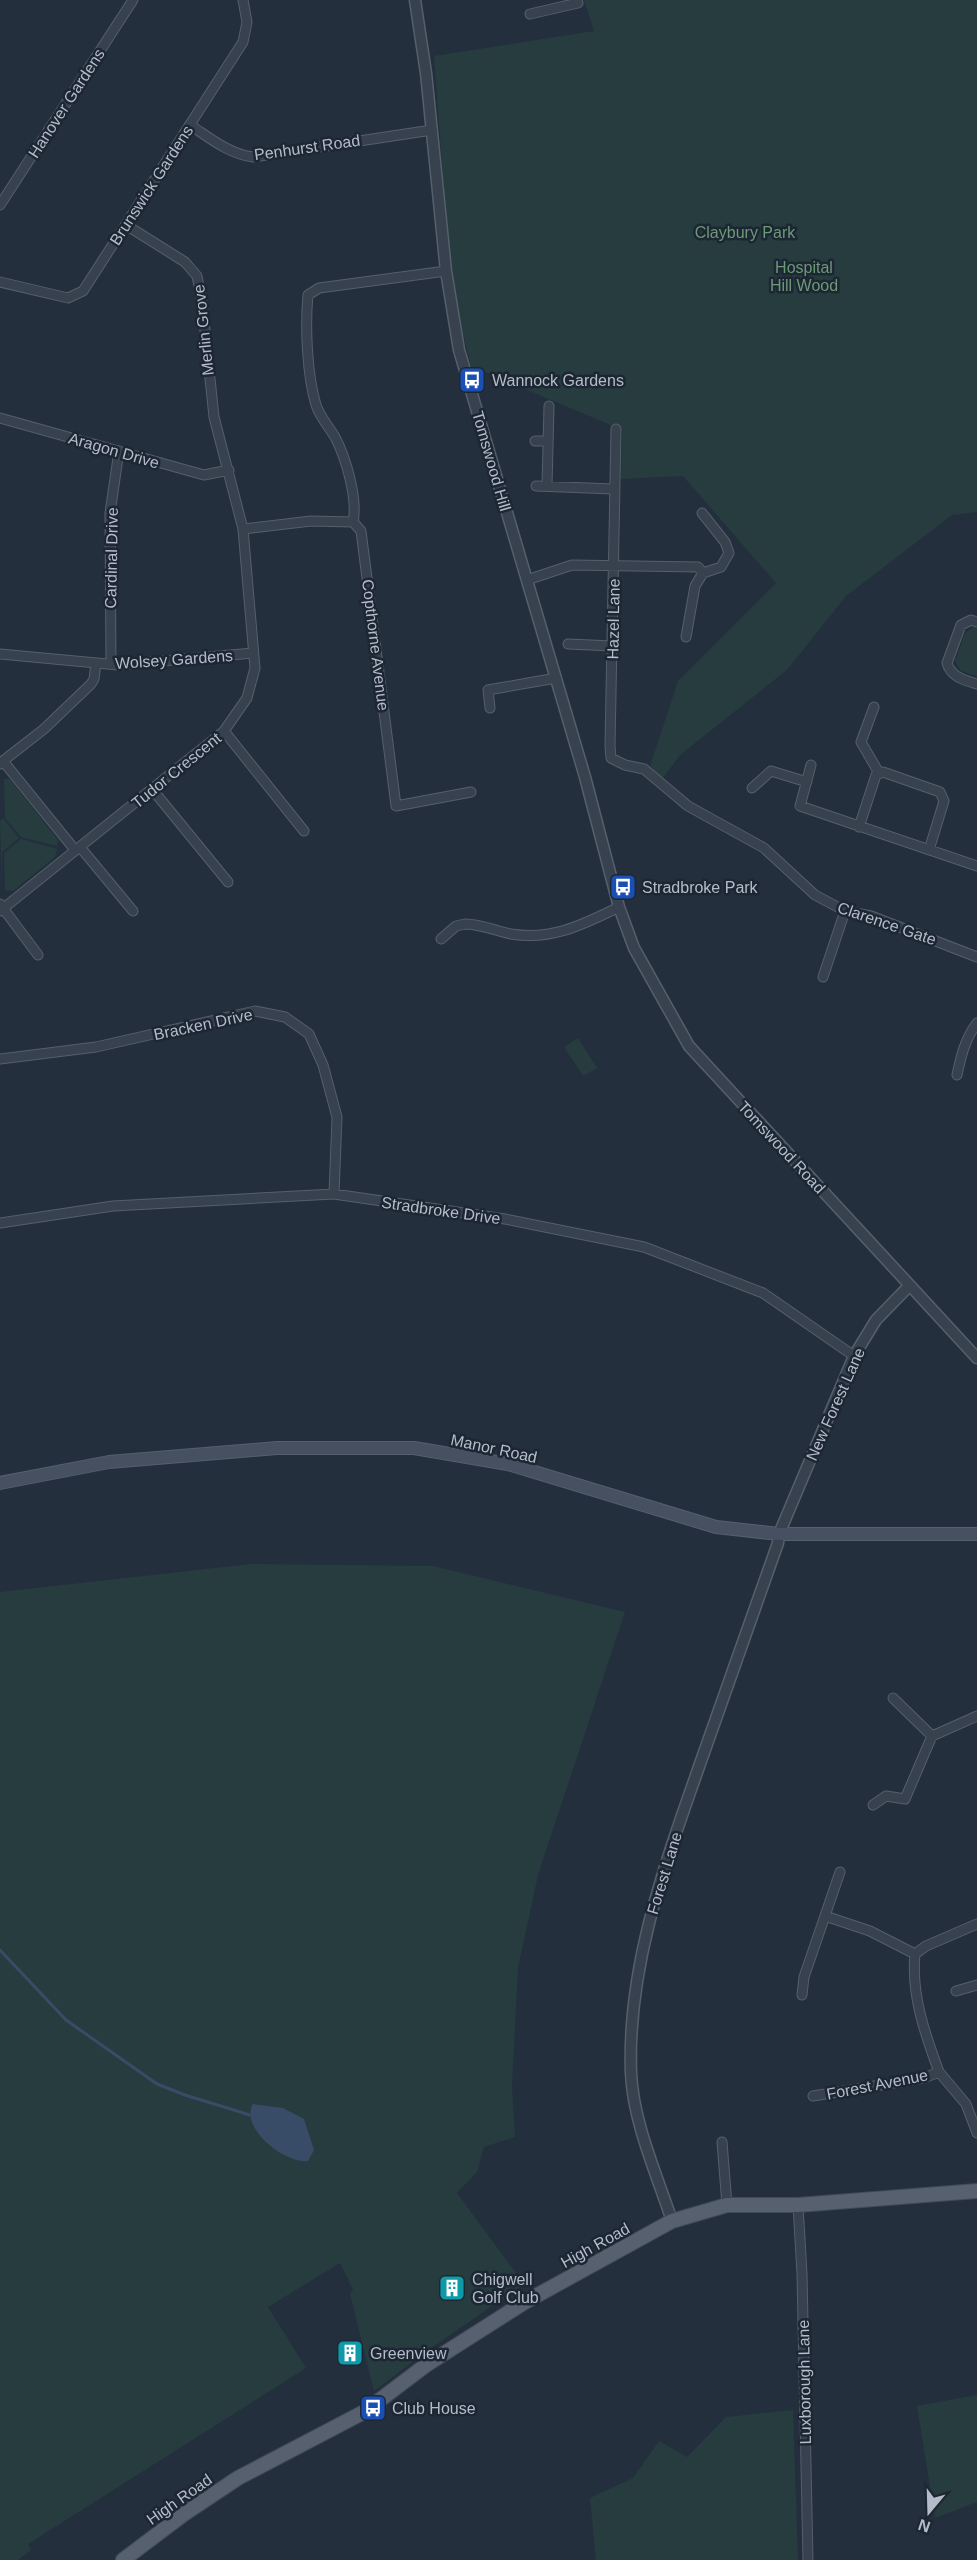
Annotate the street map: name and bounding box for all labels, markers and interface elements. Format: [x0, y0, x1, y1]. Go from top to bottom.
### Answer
street label: Hanover Gardens [25, 46, 108, 161]
street label: Brunswick Gardens [107, 122, 196, 248]
street label: Penhurst Road [253, 132, 361, 163]
park label: Claybury Park [695, 224, 796, 241]
park label: Hospital Hill Wood [770, 259, 838, 294]
street label: Merlin Grove [190, 283, 217, 376]
bus stop icon: Wannock Gardens [457, 365, 487, 395]
place label: Wannock Gardens [492, 372, 624, 389]
street label: Tomswood Hill [469, 409, 514, 513]
street label: Aragon Drive [67, 429, 161, 472]
street label: Cardinal Drive [102, 507, 121, 609]
street label: Copthorne Avenue [359, 578, 392, 712]
street label: Hazel Lane [604, 578, 623, 660]
street label: Wolsey Gardens [115, 647, 233, 672]
street label: Tudor Crescent [128, 729, 225, 812]
bus stop icon: Stradbroke Park [608, 872, 638, 902]
place label: Stradbroke Park [642, 879, 759, 896]
street label: Clarence Gate [835, 899, 938, 948]
street label: Bracken Drive [152, 1006, 254, 1043]
street label: Tomswood Road [735, 1098, 828, 1197]
street label: Stradbroke Drive [380, 1194, 502, 1227]
street label: New Forest Lane [803, 1345, 868, 1463]
street label: Manor Road [449, 1431, 539, 1466]
street label: Forest Lane [644, 1830, 685, 1916]
street label: Forest Avenue [825, 2066, 929, 2103]
street label: High Road [558, 2220, 632, 2271]
place label: Chigwell Golf Club [472, 2271, 539, 2306]
building icon: Chigwell Golf Club [437, 2273, 467, 2303]
street label: Luxborough Lane [795, 2319, 814, 2444]
building icon: Greenview [335, 2338, 365, 2368]
place label: Greenview [370, 2345, 447, 2362]
bus stop icon: Club House [358, 2393, 388, 2423]
place label: Club House [392, 2400, 476, 2417]
street label: High Road [143, 2471, 215, 2528]
north arrow [899, 2482, 959, 2542]
text: N [916, 2516, 933, 2536]

